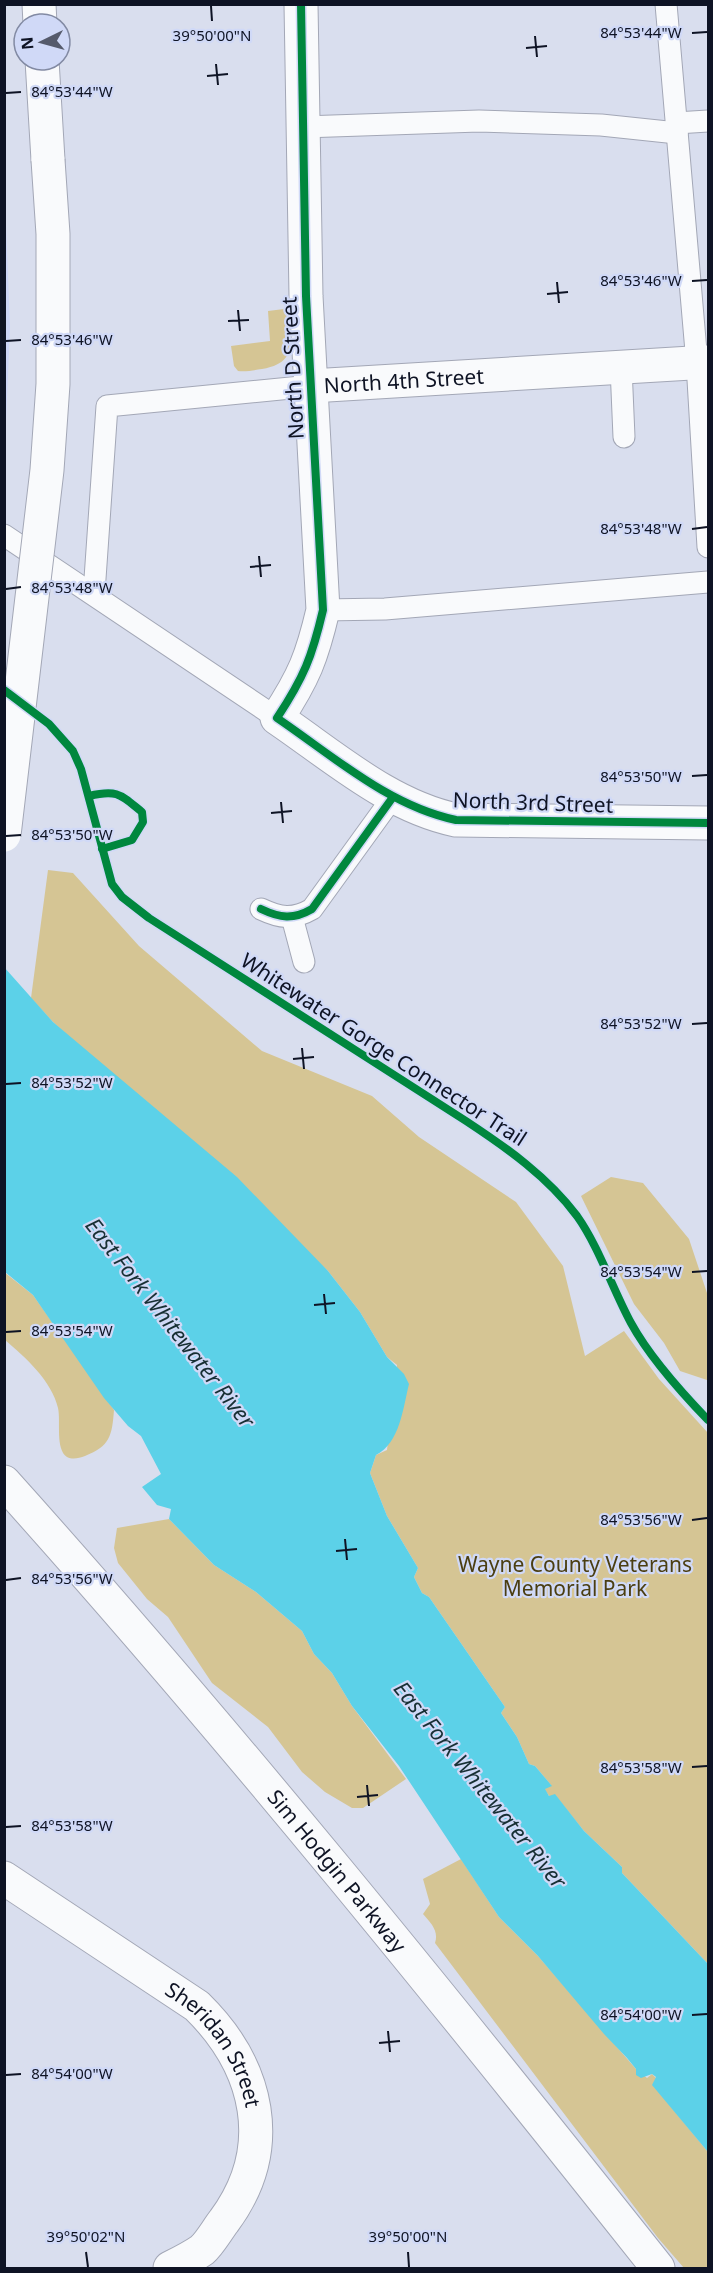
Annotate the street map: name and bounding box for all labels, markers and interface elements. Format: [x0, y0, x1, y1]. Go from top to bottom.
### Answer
north arrow [12, 12, 72, 72]
text: 84°53'44"W [600, 22, 682, 42]
text: 39°50'00"N [173, 25, 251, 45]
text: N [16, 36, 39, 51]
text: 84°53'44"W [31, 81, 113, 101]
text: 84°53'46"W [600, 270, 682, 290]
street label: North D Street [274, 296, 310, 440]
text: 84°53'46"W [31, 329, 113, 349]
street label: North 4th Street [323, 362, 485, 399]
text: 84°53'48"W [600, 518, 682, 538]
text: 84°53'48"W [31, 577, 113, 597]
text: 84°53'50"W [600, 766, 682, 786]
street label: North 3rd Street [452, 785, 614, 819]
text: 84°53'50"W [31, 824, 113, 844]
street label: Whitewater Gorge Connector Trail [236, 946, 532, 1152]
text: 84°53'52"W [600, 1013, 682, 1033]
text: 84°53'52"W [31, 1072, 113, 1092]
water label: East Fork Whitewater River [79, 1211, 263, 1434]
text: 84°53'54"W [600, 1261, 682, 1281]
text: 84°53'54"W [31, 1320, 113, 1340]
text: 84°53'56"W [600, 1509, 682, 1529]
park label: Wayne County Veterans Memorial Park [458, 1550, 692, 1602]
text: 84°53'56"W [31, 1568, 113, 1588]
water label: East Fork Whitewater River [388, 1674, 575, 1895]
text: 84°53'58"W [600, 1757, 682, 1777]
street label: Sim Hodgin Parkway [262, 1783, 413, 1958]
text: 84°53'58"W [31, 1815, 113, 1835]
street label: Sheridan Street [160, 1975, 268, 2110]
text: 84°54'00"W [600, 2004, 682, 2024]
text: 84°54'00"W [31, 2063, 113, 2083]
text: 39°50'02"N [47, 2226, 125, 2246]
text: 39°50'00"N [369, 2226, 447, 2246]

